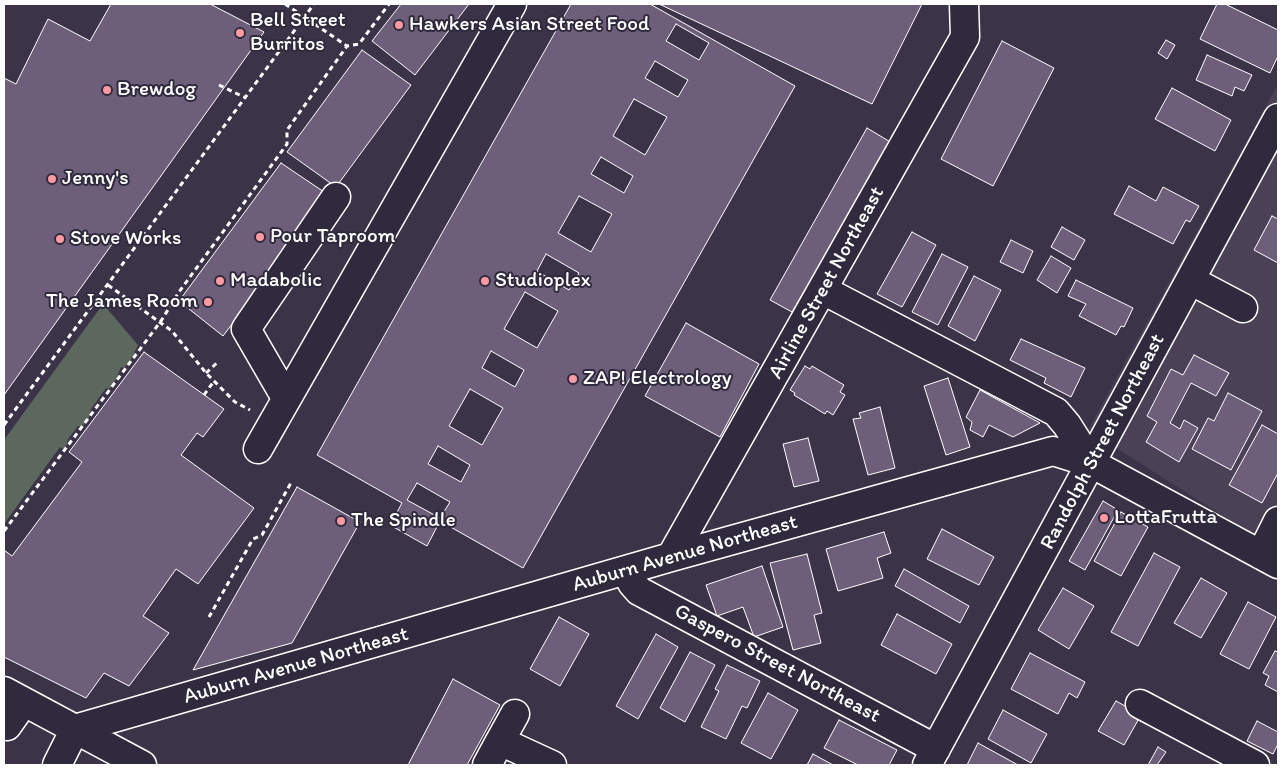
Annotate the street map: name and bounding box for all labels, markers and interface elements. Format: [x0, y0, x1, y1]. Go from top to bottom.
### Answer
place label: Bell Street Burritos [250, 8, 346, 58]
place label: Hawkers Asian Street Food [409, 12, 650, 38]
marker: Hawkers Asian Street Food [393, 19, 405, 31]
marker: Bell Street Burritos [234, 27, 246, 39]
place label: Brewdog [117, 77, 196, 103]
marker: Brewdog [101, 84, 113, 96]
place label: Jenny's [62, 166, 129, 192]
marker: Jenny's [46, 173, 58, 185]
street label: Airline Street Northeast [764, 183, 890, 383]
place label: Pour Taproom [270, 224, 395, 250]
place label: Stove Works [70, 226, 181, 252]
marker: Pour Taproom [254, 231, 266, 243]
marker: Stove Works [54, 233, 66, 245]
place label: Madabolic [230, 268, 322, 294]
place label: Studioplex [495, 268, 591, 294]
marker: Madabolic [214, 275, 226, 287]
marker: Studioplex [479, 275, 491, 287]
place label: The James Room [46, 289, 198, 315]
marker: The James Room [202, 296, 214, 308]
street label: Randolph Street Northeast [1035, 330, 1171, 554]
place label: ZAP! Electrology [583, 366, 732, 392]
marker: ZAP! Electrology [567, 373, 579, 385]
place label: LottaFrutta [1114, 505, 1217, 531]
place label: The Spindle [351, 508, 456, 534]
street label: Auburn Avenue Northeast [570, 510, 800, 598]
marker: LottaFrutta [1098, 512, 1110, 524]
marker: The Spindle [335, 515, 347, 527]
street label: Gaspero Street Northeast [670, 599, 884, 729]
street label: Auburn Avenue Northeast [181, 622, 411, 710]

